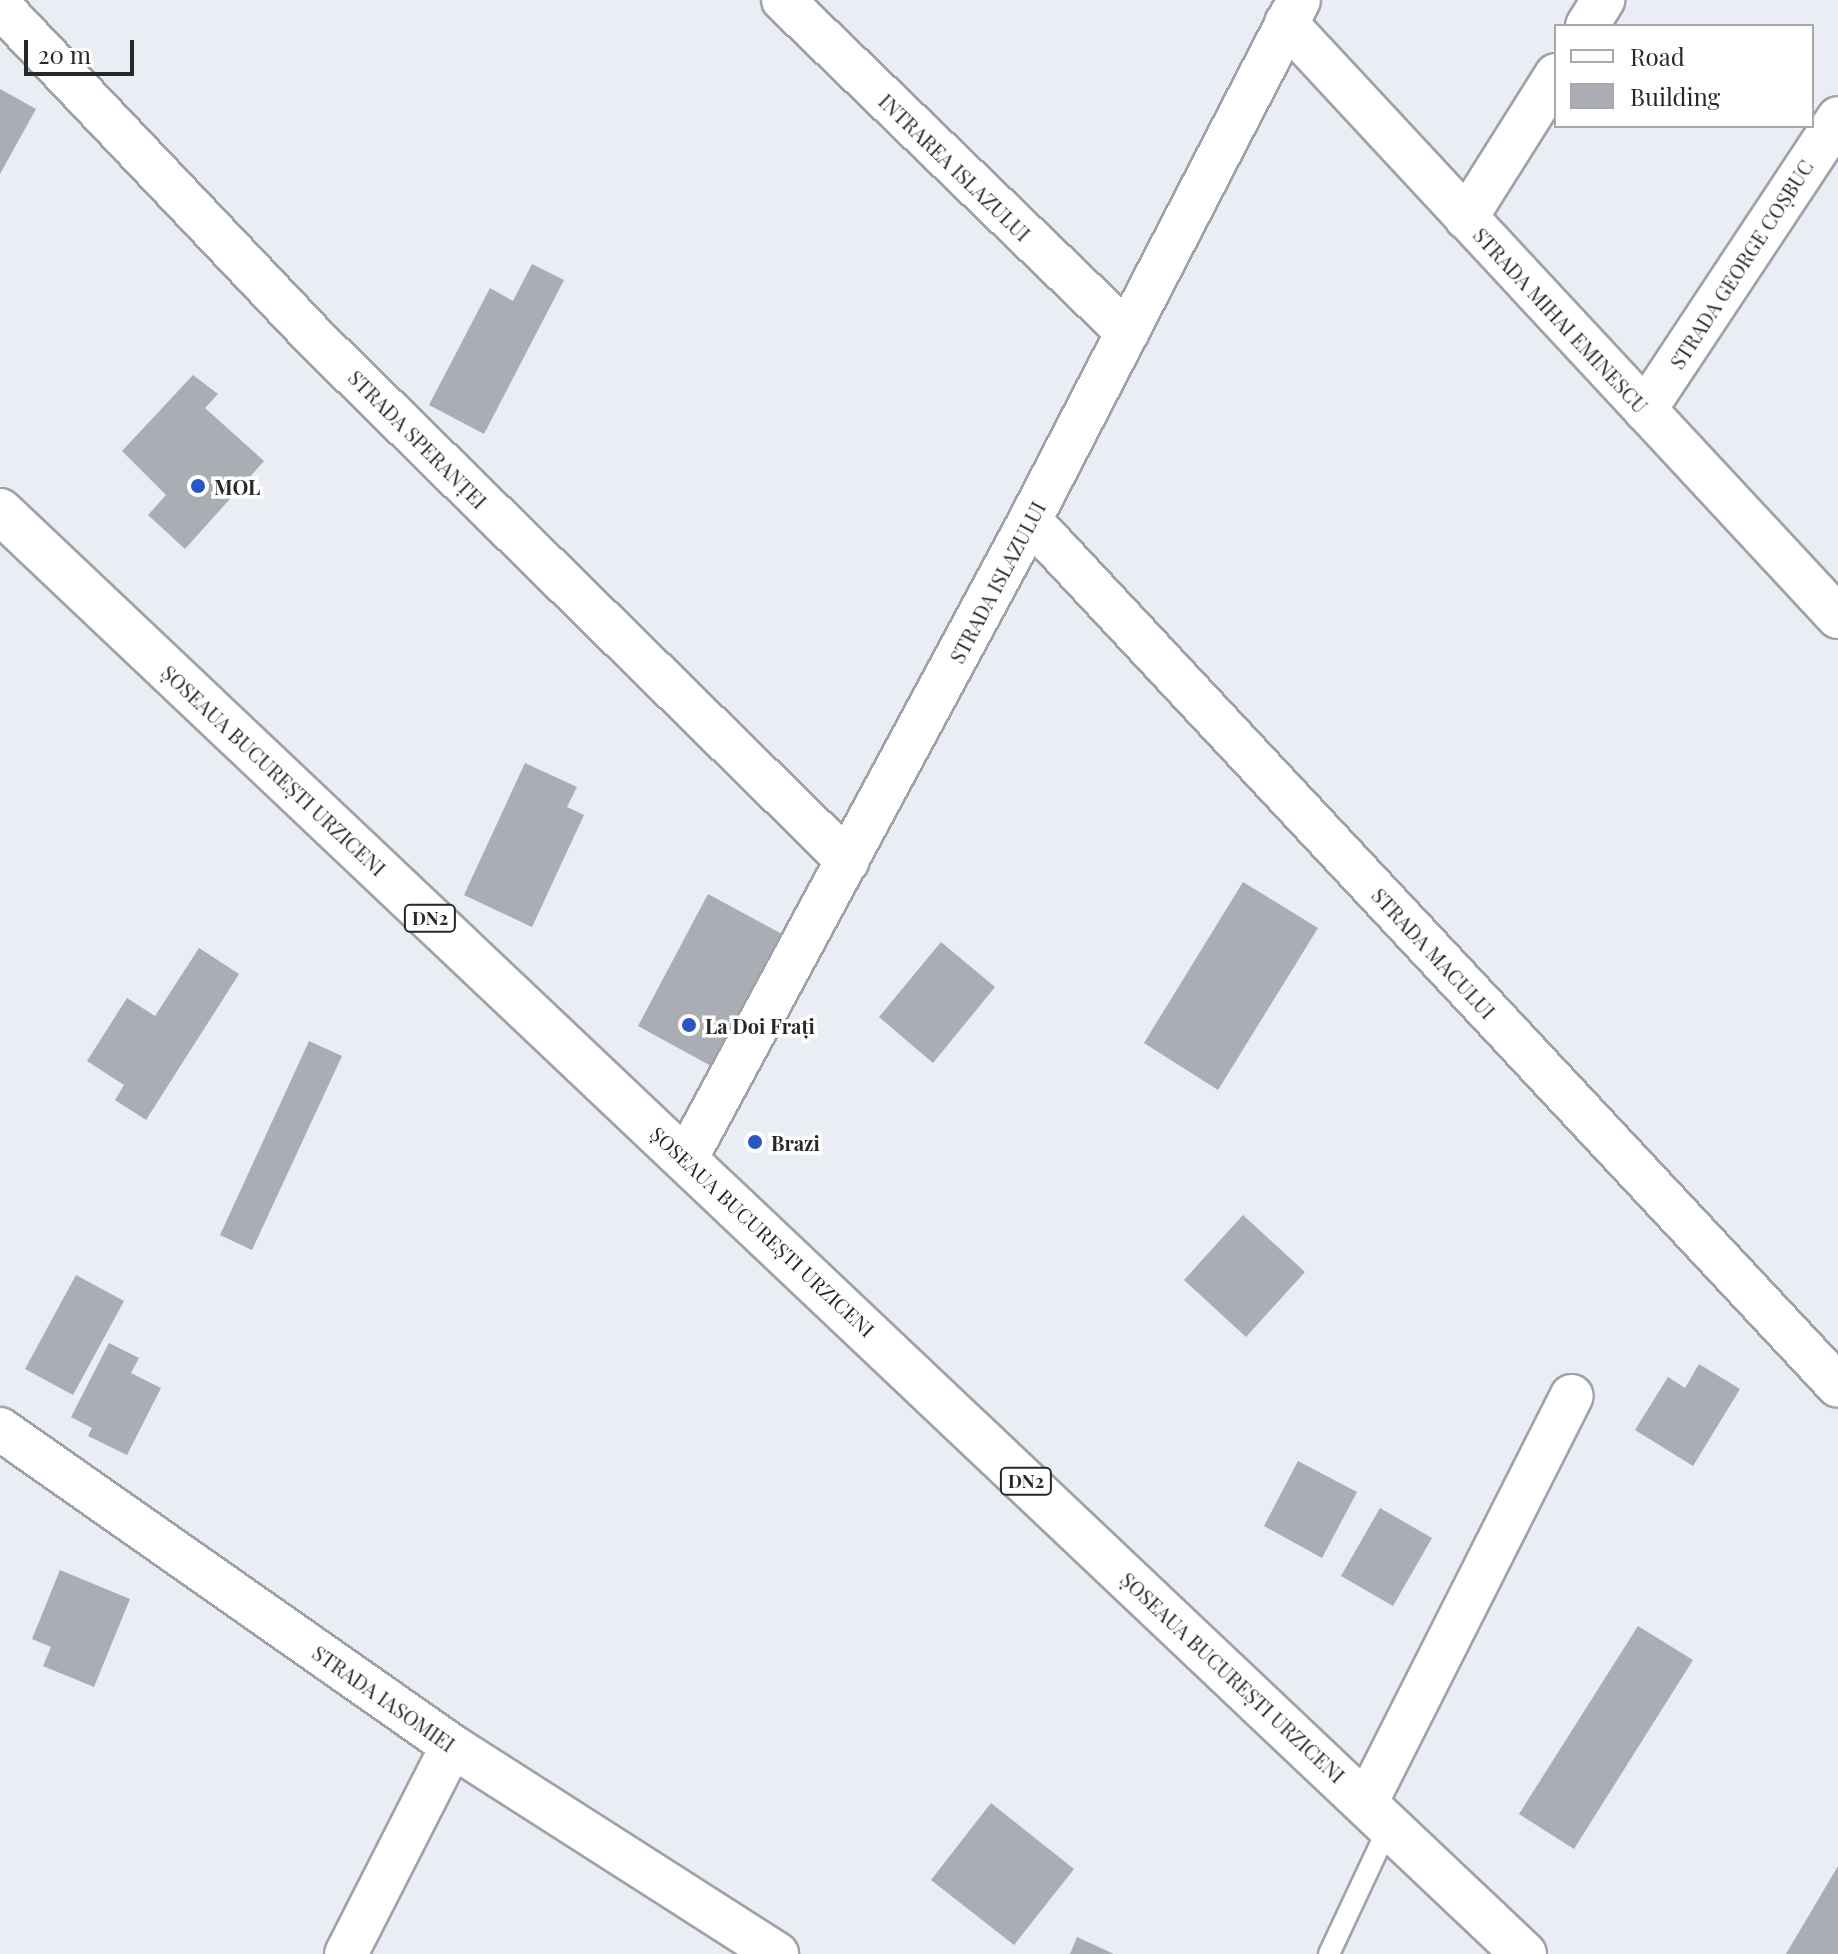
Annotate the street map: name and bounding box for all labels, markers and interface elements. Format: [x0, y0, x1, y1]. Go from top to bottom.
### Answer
scale bar [28, 24, 138, 74]
legend [1554, 24, 1814, 128]
text: 20 m [38, 38, 91, 70]
text: Road [1630, 40, 1685, 72]
text: Building [1630, 80, 1720, 112]
street label: INTRAREA ISLAZULUI [874, 89, 1036, 245]
street label: STRADA GEORGE COȘBUC [1664, 155, 1818, 373]
street label: STRADA MIHAI EMINESCU [1469, 223, 1653, 417]
street label: STRADA SPERANȚEI [344, 365, 492, 513]
place label: MOL [214, 474, 260, 498]
marker: MOL [189, 477, 207, 495]
street label: STRADA ISLAZULUI [944, 497, 1050, 667]
street label: ȘOSEAUA BUCUREȘTI URZICENI [157, 660, 391, 880]
street label: STRADA MACULUI [1367, 883, 1501, 1023]
road number: DN2 [402, 904, 458, 932]
place label: La Doi Frați [705, 1013, 815, 1037]
marker: La Doi Frați [680, 1016, 698, 1034]
street label: ȘOSEAUA BUCUREȘTI URZICENI [646, 1121, 880, 1341]
place label: Brazi [771, 1130, 820, 1154]
marker: Brazi [746, 1133, 764, 1151]
road number: DN2 [998, 1467, 1054, 1495]
street label: ȘOSEAUA BUCUREȘTI URZICENI [1116, 1567, 1350, 1787]
street label: STRADA IASOMIEI [308, 1640, 460, 1756]

